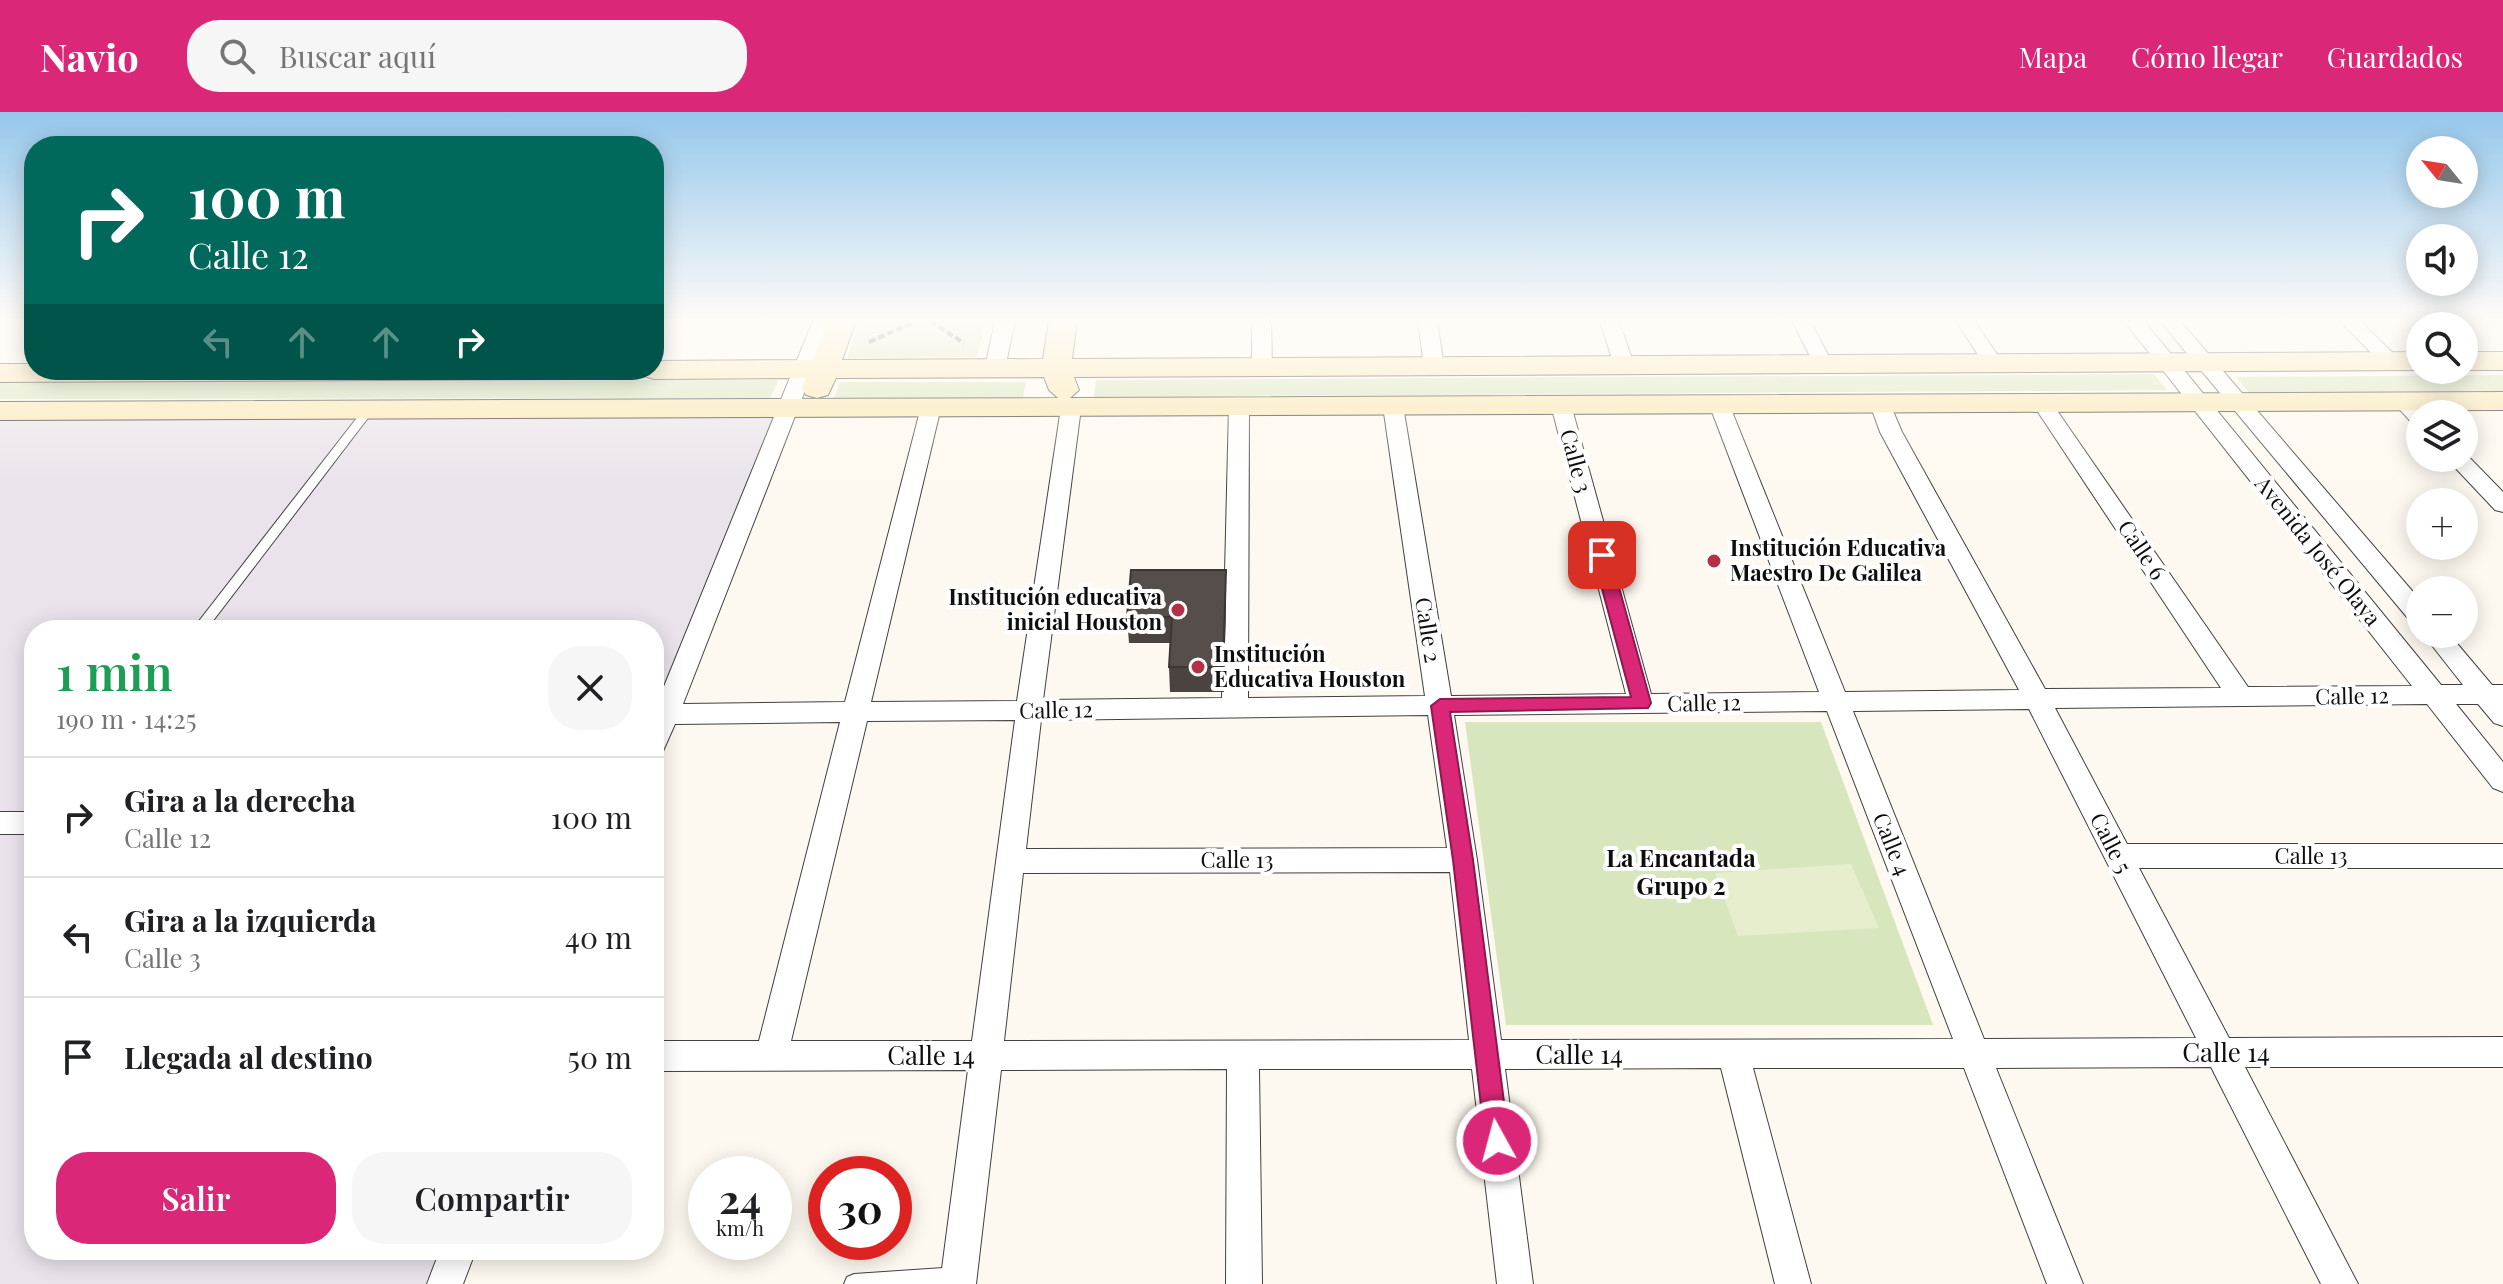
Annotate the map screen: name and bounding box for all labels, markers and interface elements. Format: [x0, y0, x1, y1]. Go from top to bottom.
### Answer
search box [187, 20, 747, 92]
text: Navio [40, 31, 139, 82]
icon: search [215, 34, 259, 78]
text: Buscar aquí [279, 36, 436, 76]
text: Mapa [2019, 38, 2087, 75]
text: Cómo llegar [2131, 38, 2283, 75]
text: Guardados [2327, 38, 2463, 75]
north arrow [2406, 136, 2478, 208]
map controls [2406, 136, 2478, 648]
text: 100 m [188, 158, 345, 233]
icon: right [56, 168, 160, 272]
button: sound [2406, 224, 2478, 296]
text: Calle 12 [188, 230, 309, 278]
button: search [2406, 312, 2478, 384]
icon: left [196, 320, 240, 364]
icon: ahead [280, 320, 324, 364]
icon: ahead [364, 320, 408, 364]
icon: right [448, 320, 492, 364]
button: layers [2406, 400, 2478, 472]
street label: Calle 3 [1554, 425, 1600, 496]
street label: Avenida José Olaya [2248, 468, 2389, 632]
button: + [2406, 488, 2478, 560]
street label: Calle 6 [2112, 514, 2174, 585]
pin [1568, 521, 1636, 589]
place label: Institución Educativa Maestro De Galilea [1730, 532, 1947, 587]
icon: arrive [1580, 533, 1624, 577]
marker: Institución Educativa Maestro De Galilea [1705, 552, 1723, 570]
button: − [2406, 576, 2478, 648]
place label: Institución educativa inicial Houston [949, 581, 1163, 636]
street label: Calle 2 [1409, 595, 1449, 665]
marker: Institución educativa inicial Houston [1169, 601, 1187, 619]
place label: Institución Educativa Houston [1214, 638, 1406, 693]
text: 1 min [56, 639, 173, 703]
button: close [548, 646, 632, 730]
marker: Institución Educativa Houston [1189, 658, 1207, 676]
street label: Calle 12 [2315, 679, 2389, 711]
street label: Calle 12 [1667, 686, 1741, 718]
street label: Calle 12 [1019, 693, 1093, 725]
text: 190 m · 14:25 [56, 701, 196, 736]
text: Gira a la derecha [124, 780, 356, 820]
icon: right [56, 795, 100, 839]
text: 100 m [551, 797, 632, 837]
street label: Calle 5 [2084, 807, 2140, 878]
street label: Calle 4 [1867, 808, 1919, 880]
text: Calle 12 [124, 820, 211, 855]
street label: Calle 13 [2275, 840, 2347, 870]
district label: La Encantada Grupo 2 [1606, 841, 1756, 901]
street label: Calle 13 [1201, 844, 1273, 874]
text: Gira a la izquierda [124, 900, 377, 940]
icon: left [56, 915, 100, 959]
text: 40 m [565, 917, 632, 957]
text: Calle 3 [124, 940, 201, 975]
street label: Calle 14 [2182, 1034, 2270, 1069]
icon: arrive [56, 1035, 100, 1079]
street label: Calle 14 [1535, 1036, 1623, 1071]
text: Llegada al destino [124, 1037, 373, 1077]
text: 50 m [567, 1037, 632, 1077]
street label: Calle 14 [887, 1037, 975, 1072]
position arrow [1455, 1099, 1539, 1183]
button: Salir [56, 1152, 336, 1244]
button: Compartir [352, 1152, 632, 1244]
speed limit sign: 30 [808, 1156, 912, 1260]
text: 24 [719, 1171, 761, 1224]
text: km/h [716, 1214, 764, 1241]

